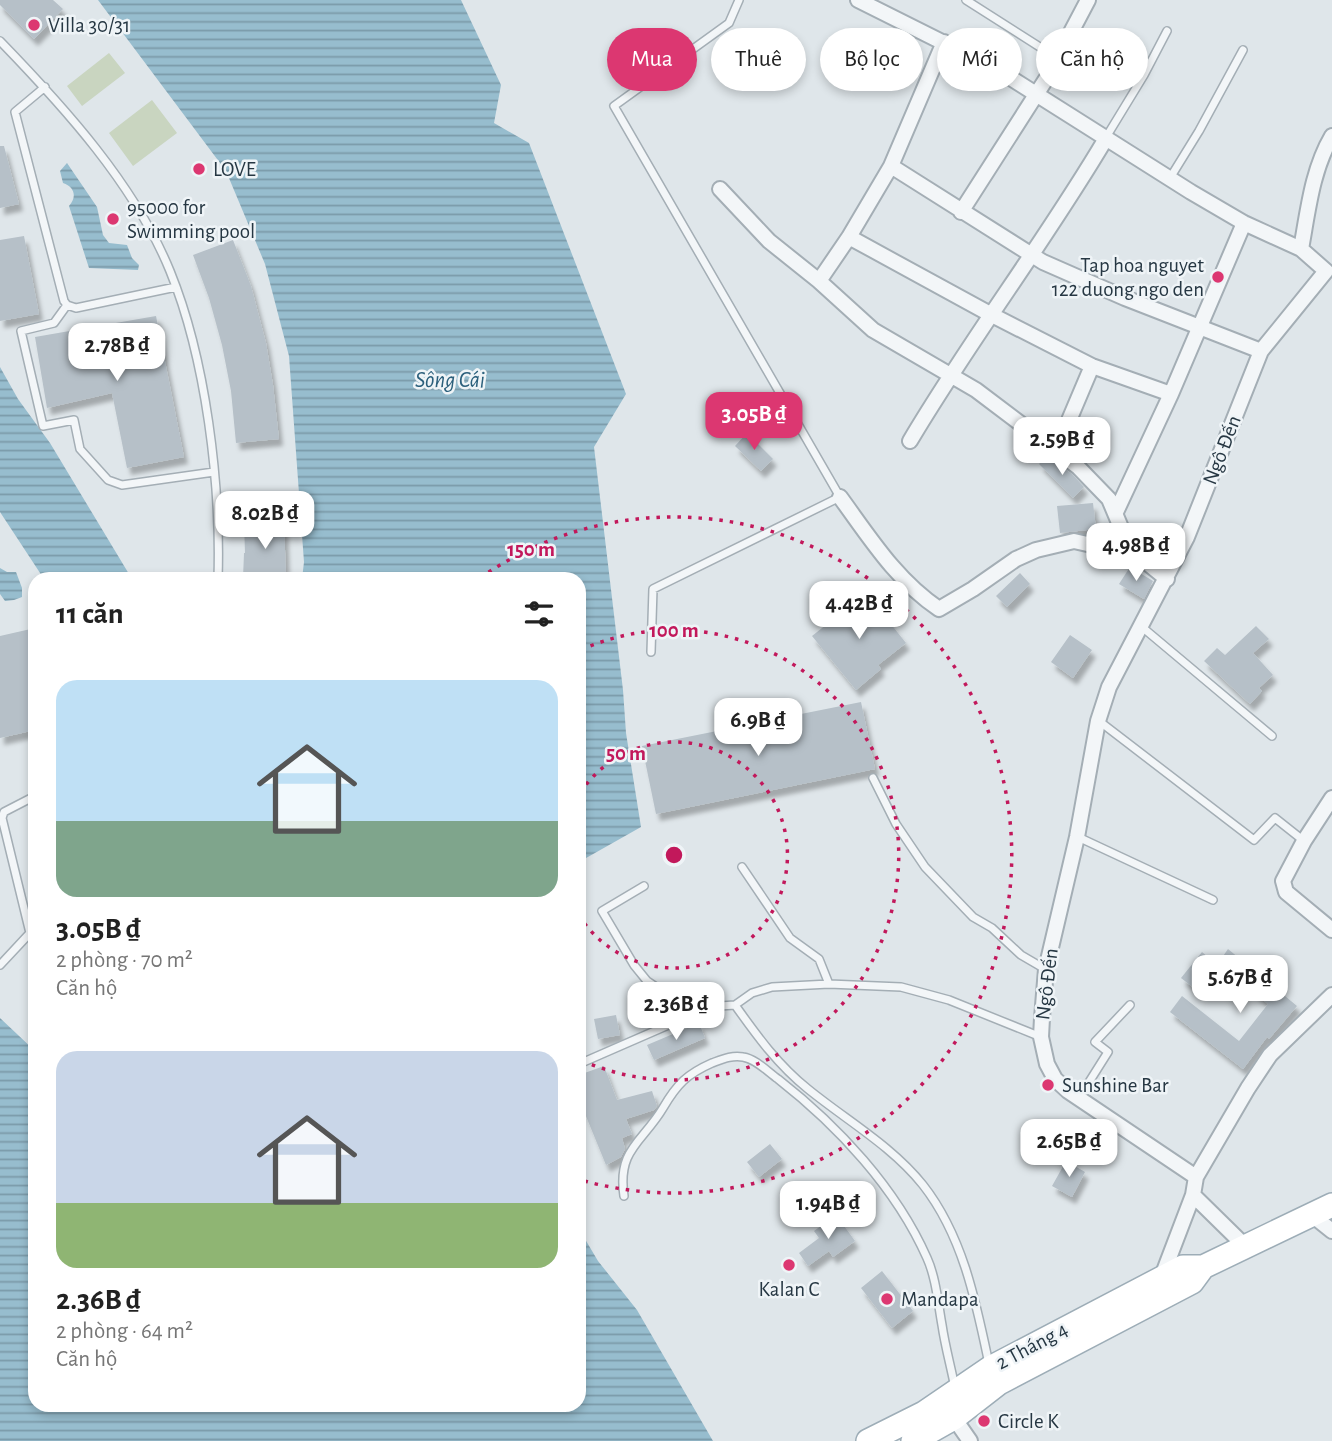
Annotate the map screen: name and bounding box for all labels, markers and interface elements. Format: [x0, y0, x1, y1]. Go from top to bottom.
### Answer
place label: Villa 30/31 [48, 15, 130, 36]
marker: Villa 30/31 [26, 17, 42, 33]
chip: Mua [607, 28, 697, 91]
chip: Thuê [711, 28, 806, 91]
chip: Bộ lọc [820, 28, 923, 91]
chip: Mới [937, 28, 1022, 91]
chip: Căn hộ [1036, 28, 1148, 91]
place label: LOVE [213, 159, 256, 180]
marker: LOVE [191, 161, 207, 177]
place label: 95000 for Swimming pool [127, 197, 255, 242]
marker: 95000 for Swimming pool [105, 211, 121, 227]
place label: Tap hoa nguyet 122 duong ngo den [1052, 255, 1204, 300]
marker: Tap hoa nguyet 122 duong ngo den [1210, 269, 1226, 285]
pin: 2.78B ₫ [52, 324, 182, 383]
text: 2.78B ₫ [84, 334, 150, 357]
water label: Sông Cái [415, 369, 485, 392]
pin: 3.05B ₫ [689, 392, 819, 452]
text: 3.05B ₫ [721, 403, 787, 426]
street label: Ngô Đến [1199, 412, 1245, 488]
pin: 2.59B ₫ [997, 418, 1127, 477]
text: 2.59B ₫ [1029, 428, 1095, 451]
pin: 8.02B ₫ [200, 491, 330, 551]
text: 8.02B ₫ [231, 502, 299, 525]
pin: 4.98B ₫ [1071, 524, 1201, 583]
text: 4.98B ₫ [1102, 534, 1170, 557]
text: 150 m [507, 539, 555, 560]
pin: 4.42B ₫ [794, 582, 924, 641]
text: 4.42B ₫ [825, 592, 893, 615]
icon: filters [520, 595, 558, 633]
text: 11 căn [56, 599, 124, 629]
text: 100 m [649, 620, 699, 641]
pin: 6.9B ₫ [701, 698, 815, 758]
text: 6.9B ₫ [730, 709, 786, 732]
icon: home [244, 726, 370, 852]
text: 50 m [606, 743, 646, 764]
centre of rings [662, 843, 686, 867]
text: 3.05B ₫ [56, 914, 141, 944]
street label: Ngô Đến [1032, 947, 1062, 1021]
text: 2 phòng · 70 m² [56, 949, 193, 972]
pin: 5.67B ₫ [1175, 956, 1305, 1015]
text: 5.67B ₫ [1208, 966, 1272, 989]
text: Căn hộ [56, 977, 117, 1000]
pin: 2.36B ₫ [611, 982, 741, 1042]
text: 2.36B ₫ [643, 993, 709, 1016]
place label: Sunshine Bar [1062, 1075, 1169, 1096]
marker: Sunshine Bar [1040, 1077, 1056, 1093]
icon: home [244, 1097, 370, 1223]
pin: 2.65B ₫ [1004, 1120, 1134, 1179]
text: 2.65B ₫ [1036, 1130, 1102, 1153]
pin: 1.94B ₫ [763, 1182, 893, 1241]
text: 1.94B ₫ [796, 1192, 860, 1215]
marker: Kalan C [781, 1257, 797, 1273]
place label: Kalan C [759, 1279, 820, 1300]
text: 2.36B ₫ [56, 1285, 141, 1315]
place label: Mandapa [901, 1289, 979, 1310]
marker: Mandapa [879, 1291, 895, 1307]
street label: 2 Tháng 4 [993, 1318, 1071, 1374]
text: 2 phòng · 64 m² [56, 1320, 193, 1343]
text: Căn hộ [56, 1348, 117, 1371]
place label: Circle K [998, 1411, 1059, 1432]
marker: Circle K [976, 1413, 992, 1429]

